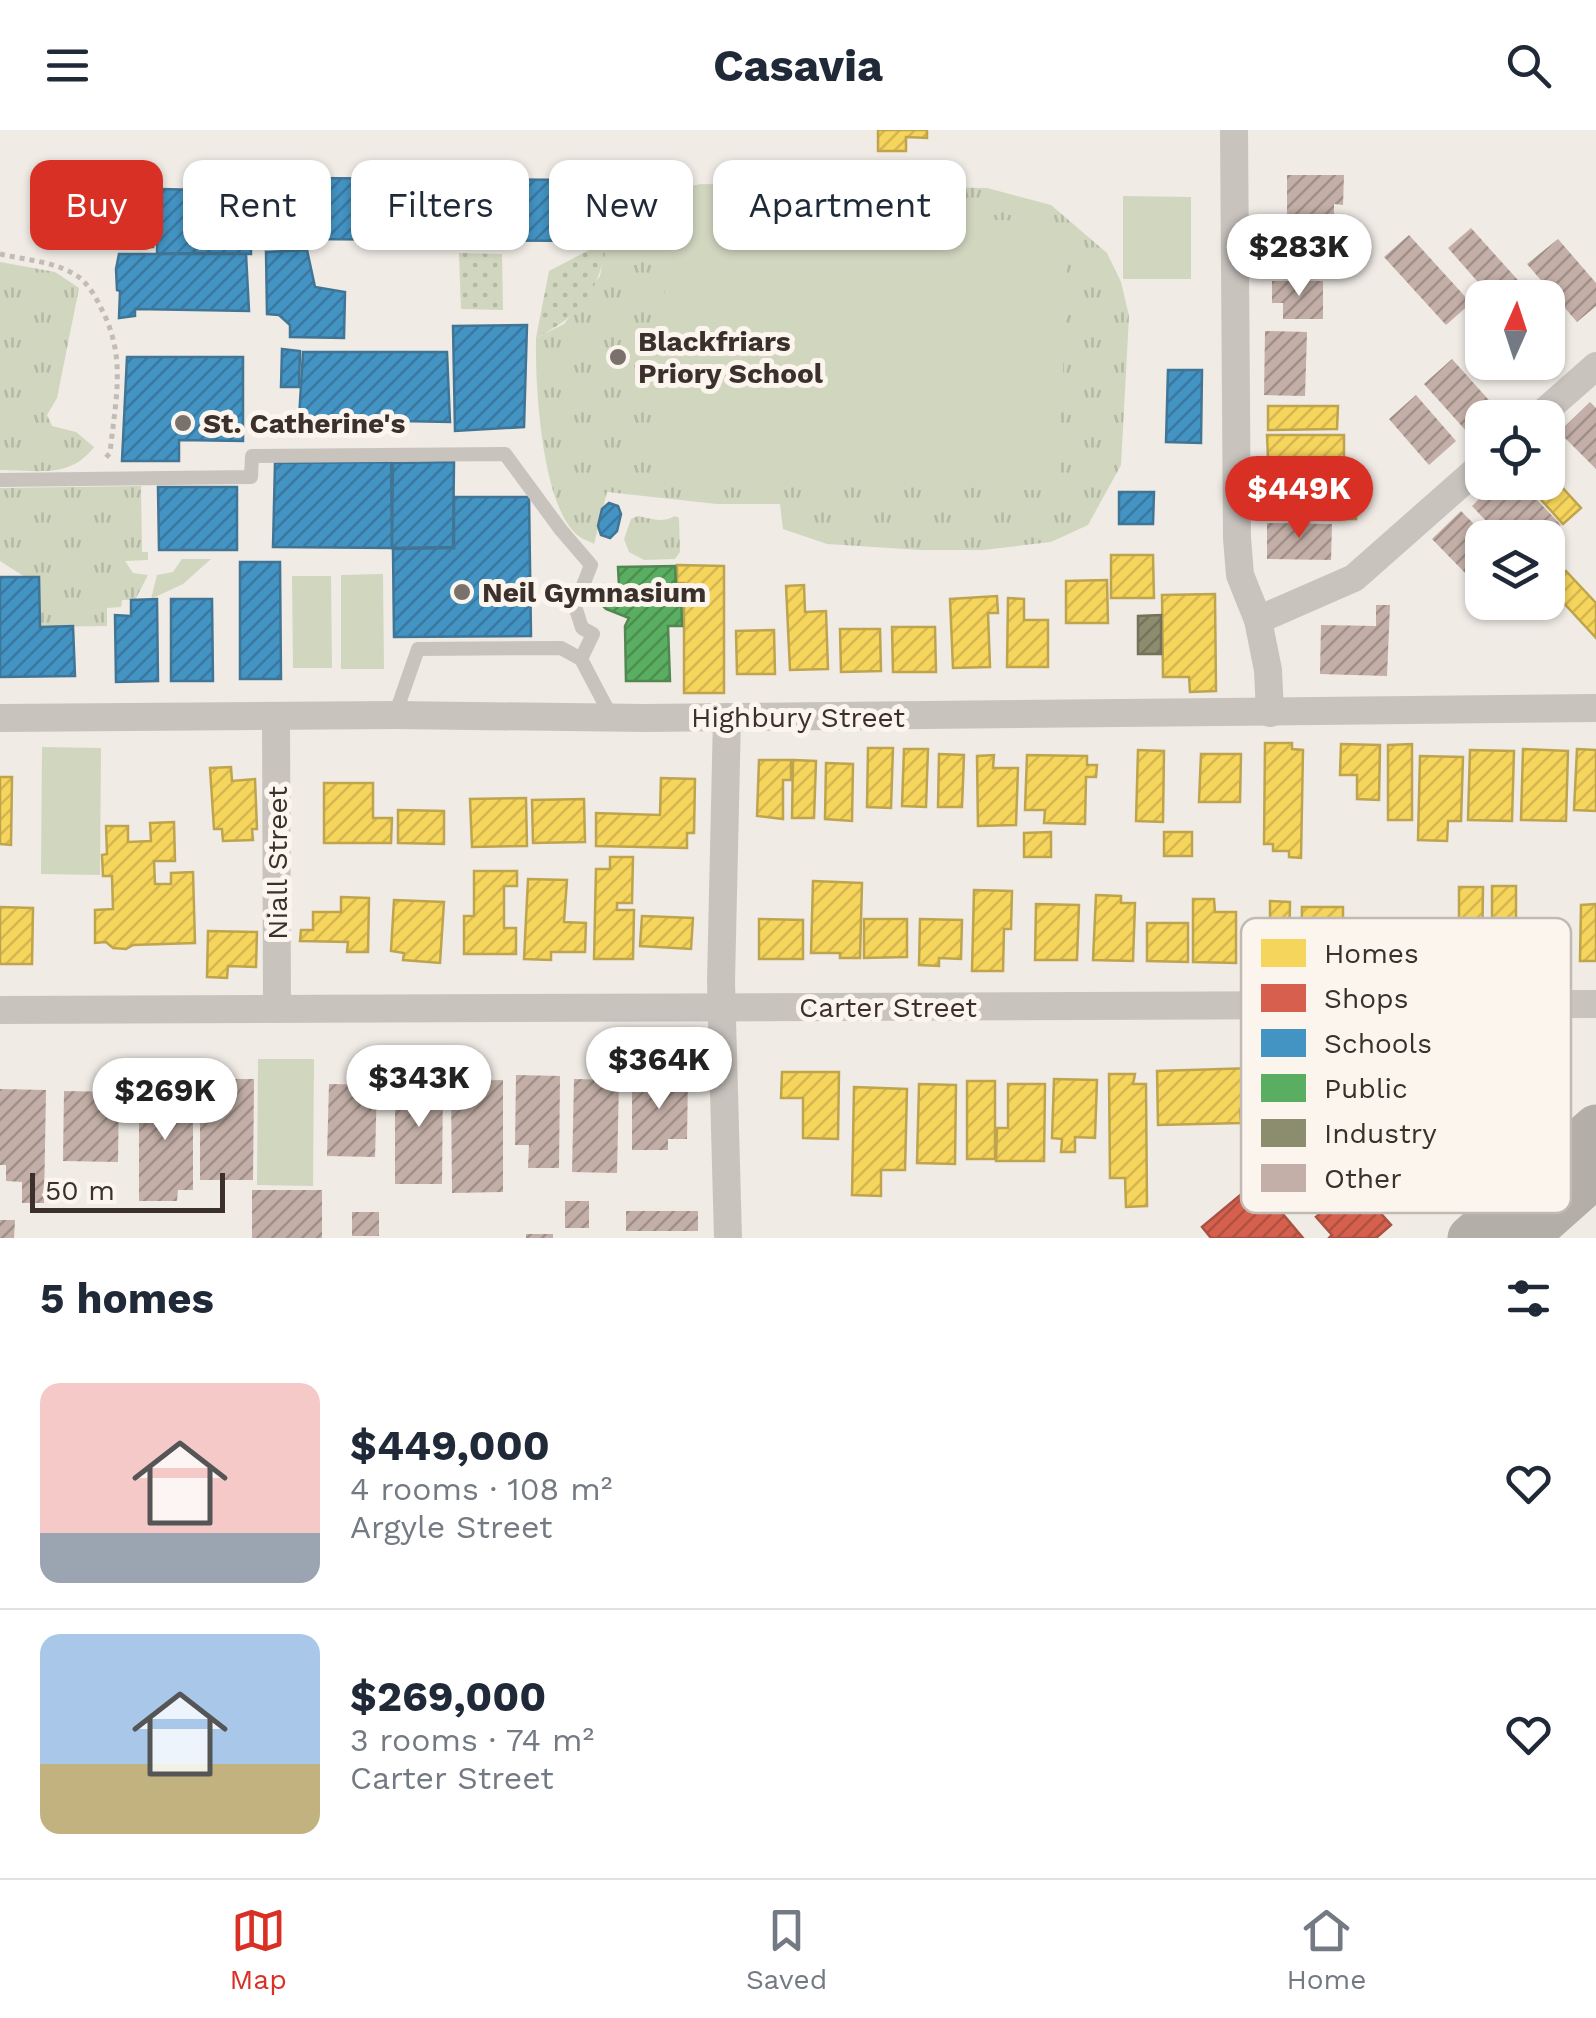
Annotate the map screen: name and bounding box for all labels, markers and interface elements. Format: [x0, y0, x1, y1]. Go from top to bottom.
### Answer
icon: menu [40, 38, 95, 93]
icon: search [1501, 38, 1556, 93]
text: Casavia [713, 39, 883, 92]
chip: Buy [30, 160, 163, 250]
chip: Rent [183, 160, 331, 250]
chip: Filters [351, 160, 529, 250]
chip: New [549, 160, 693, 250]
chip: Apartment [713, 160, 966, 250]
pin: $283K [1229, 214, 1369, 299]
text: $283K [1249, 227, 1349, 265]
north arrow [1465, 280, 1565, 380]
map controls [1465, 280, 1565, 620]
place label: Blackfriars Priory School [638, 325, 824, 390]
marker: Blackfriars Priory School [607, 346, 629, 368]
button: locate [1465, 400, 1565, 500]
place label: St. Catherine's [203, 407, 405, 440]
marker: St. Catherine's [172, 412, 194, 434]
pin: $449K [1229, 456, 1369, 541]
text: $449K [1247, 469, 1351, 507]
button: layers [1465, 520, 1565, 620]
place label: Neil Gymnasium [482, 576, 706, 609]
marker: Neil Gymnasium [451, 581, 473, 603]
street label: Highbury Street [691, 701, 905, 734]
street label: Niall Street [261, 786, 294, 940]
legend [1241, 918, 1571, 1213]
text: Homes [1324, 937, 1419, 970]
text: Shops [1324, 982, 1408, 1015]
street label: Carter Street [799, 991, 977, 1024]
pin: $364K [589, 1027, 729, 1112]
text: Schools [1324, 1027, 1432, 1060]
text: $364K [608, 1040, 710, 1078]
pin: $343K [349, 1045, 489, 1130]
pin: $269K [95, 1058, 235, 1143]
text: $343K [368, 1058, 470, 1096]
text: $269K [114, 1071, 216, 1109]
text: Public [1324, 1072, 1408, 1105]
text: Industry [1324, 1117, 1437, 1150]
text: Other [1324, 1162, 1402, 1195]
scale bar [30, 1168, 225, 1212]
text: 50 m [45, 1174, 115, 1207]
icon: filters [1501, 1271, 1556, 1326]
text: 5 homes [40, 1274, 214, 1323]
text: $449,000 [350, 1421, 550, 1470]
icon: home [120, 1423, 240, 1543]
icon: heart [1501, 1456, 1556, 1511]
text: 4 rooms · 108 m² [350, 1470, 612, 1508]
text: Argyle Street [350, 1508, 552, 1546]
text: $269,000 [350, 1672, 546, 1721]
icon: home [120, 1674, 240, 1794]
icon: heart [1501, 1707, 1556, 1762]
text: 3 rooms · 74 m² [350, 1721, 594, 1759]
text: Carter Street [350, 1759, 554, 1797]
tab: Map [230, 1903, 287, 1996]
tab: Saved [746, 1903, 827, 1996]
tab: Home [1286, 1903, 1366, 1996]

